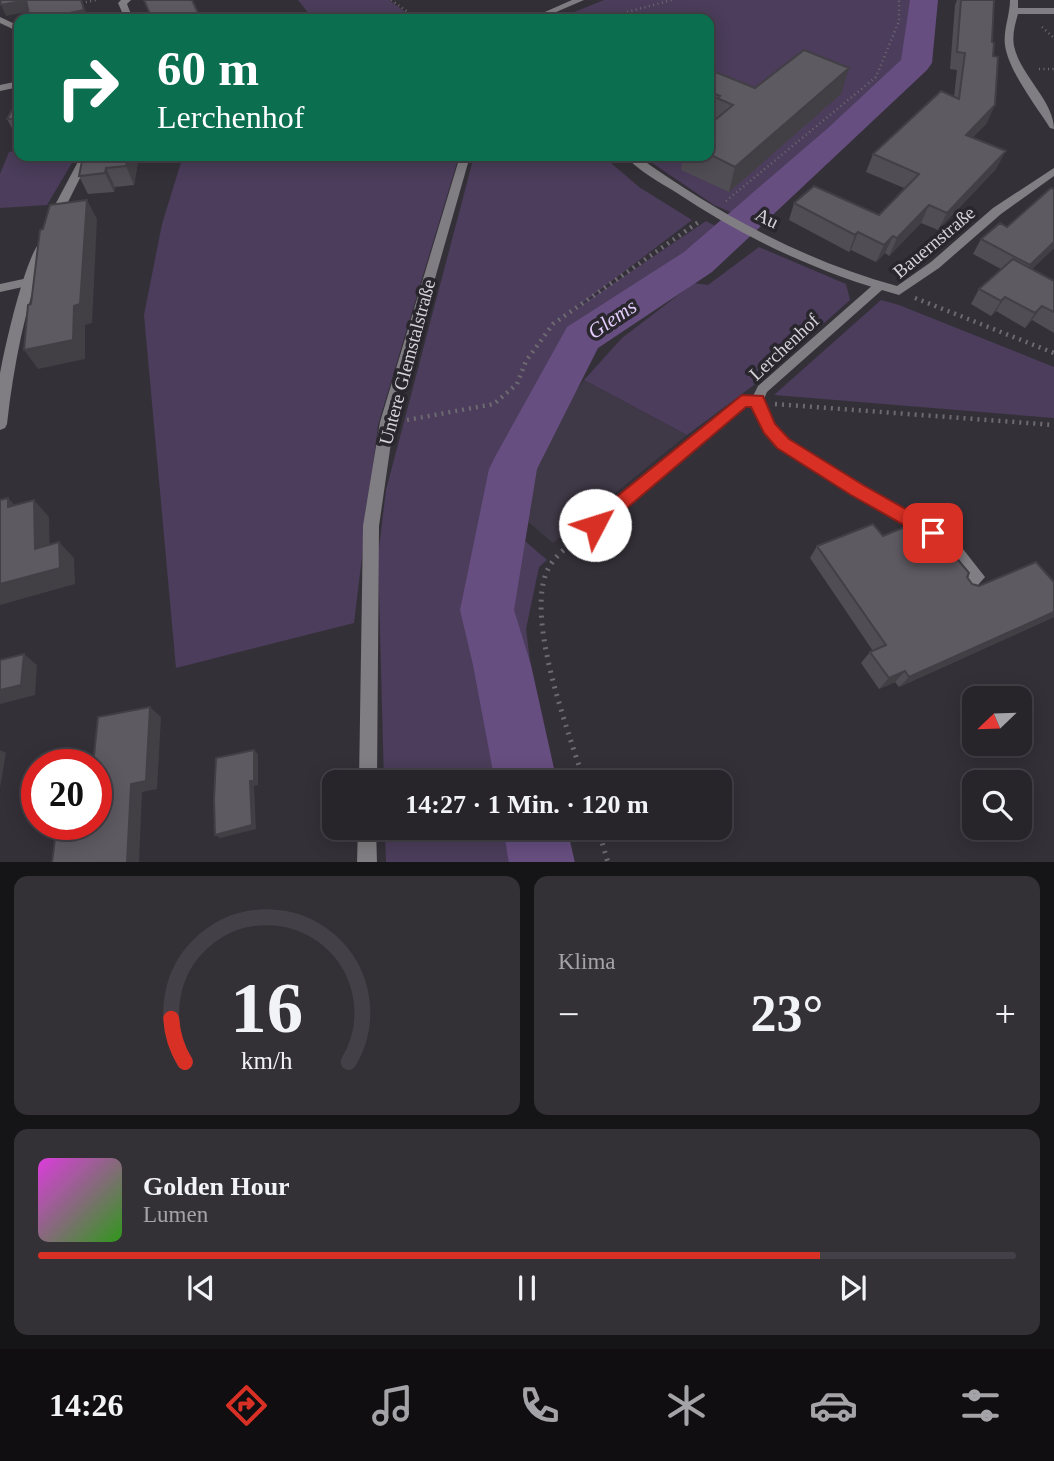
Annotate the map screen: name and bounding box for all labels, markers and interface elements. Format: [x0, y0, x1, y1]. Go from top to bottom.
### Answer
text: 60 m [157, 41, 259, 96]
icon: right [42, 42, 133, 133]
text: Lerchenhof [157, 99, 304, 135]
street label: Bauernstraße [889, 202, 979, 282]
street label: Au [752, 203, 782, 233]
street label: Untere Glemstalstraße [375, 277, 439, 447]
water label: Glems [583, 294, 641, 344]
street label: Lerchenhof [745, 309, 824, 385]
position arrow [558, 488, 632, 562]
pin [903, 503, 963, 563]
icon: arrive [914, 514, 952, 552]
north arrow [962, 686, 1032, 756]
map controls [962, 686, 1032, 840]
speed limit sign: 20 [21, 749, 112, 840]
button: search [962, 770, 1032, 840]
text: 14:27 · 1 Min. · 120 m [405, 790, 649, 819]
text: Klima [558, 949, 616, 974]
text: 16 [231, 967, 303, 1048]
text: 23° [751, 985, 823, 1042]
text: − [558, 993, 579, 1035]
text: + [995, 993, 1016, 1035]
text: km/h [241, 1046, 293, 1073]
text: Golden Hour [143, 1172, 290, 1201]
text: Lumen [143, 1202, 208, 1227]
icon: previous [182, 1269, 220, 1307]
icon: pause [508, 1269, 546, 1307]
icon: next [834, 1269, 872, 1307]
icon: directions [222, 1381, 271, 1430]
icon: music [368, 1381, 417, 1430]
icon: phone [515, 1381, 564, 1430]
icon: climate [662, 1381, 711, 1430]
icon: car [809, 1381, 858, 1430]
icon: filters [956, 1381, 1005, 1430]
text: 14:26 [49, 1387, 124, 1423]

